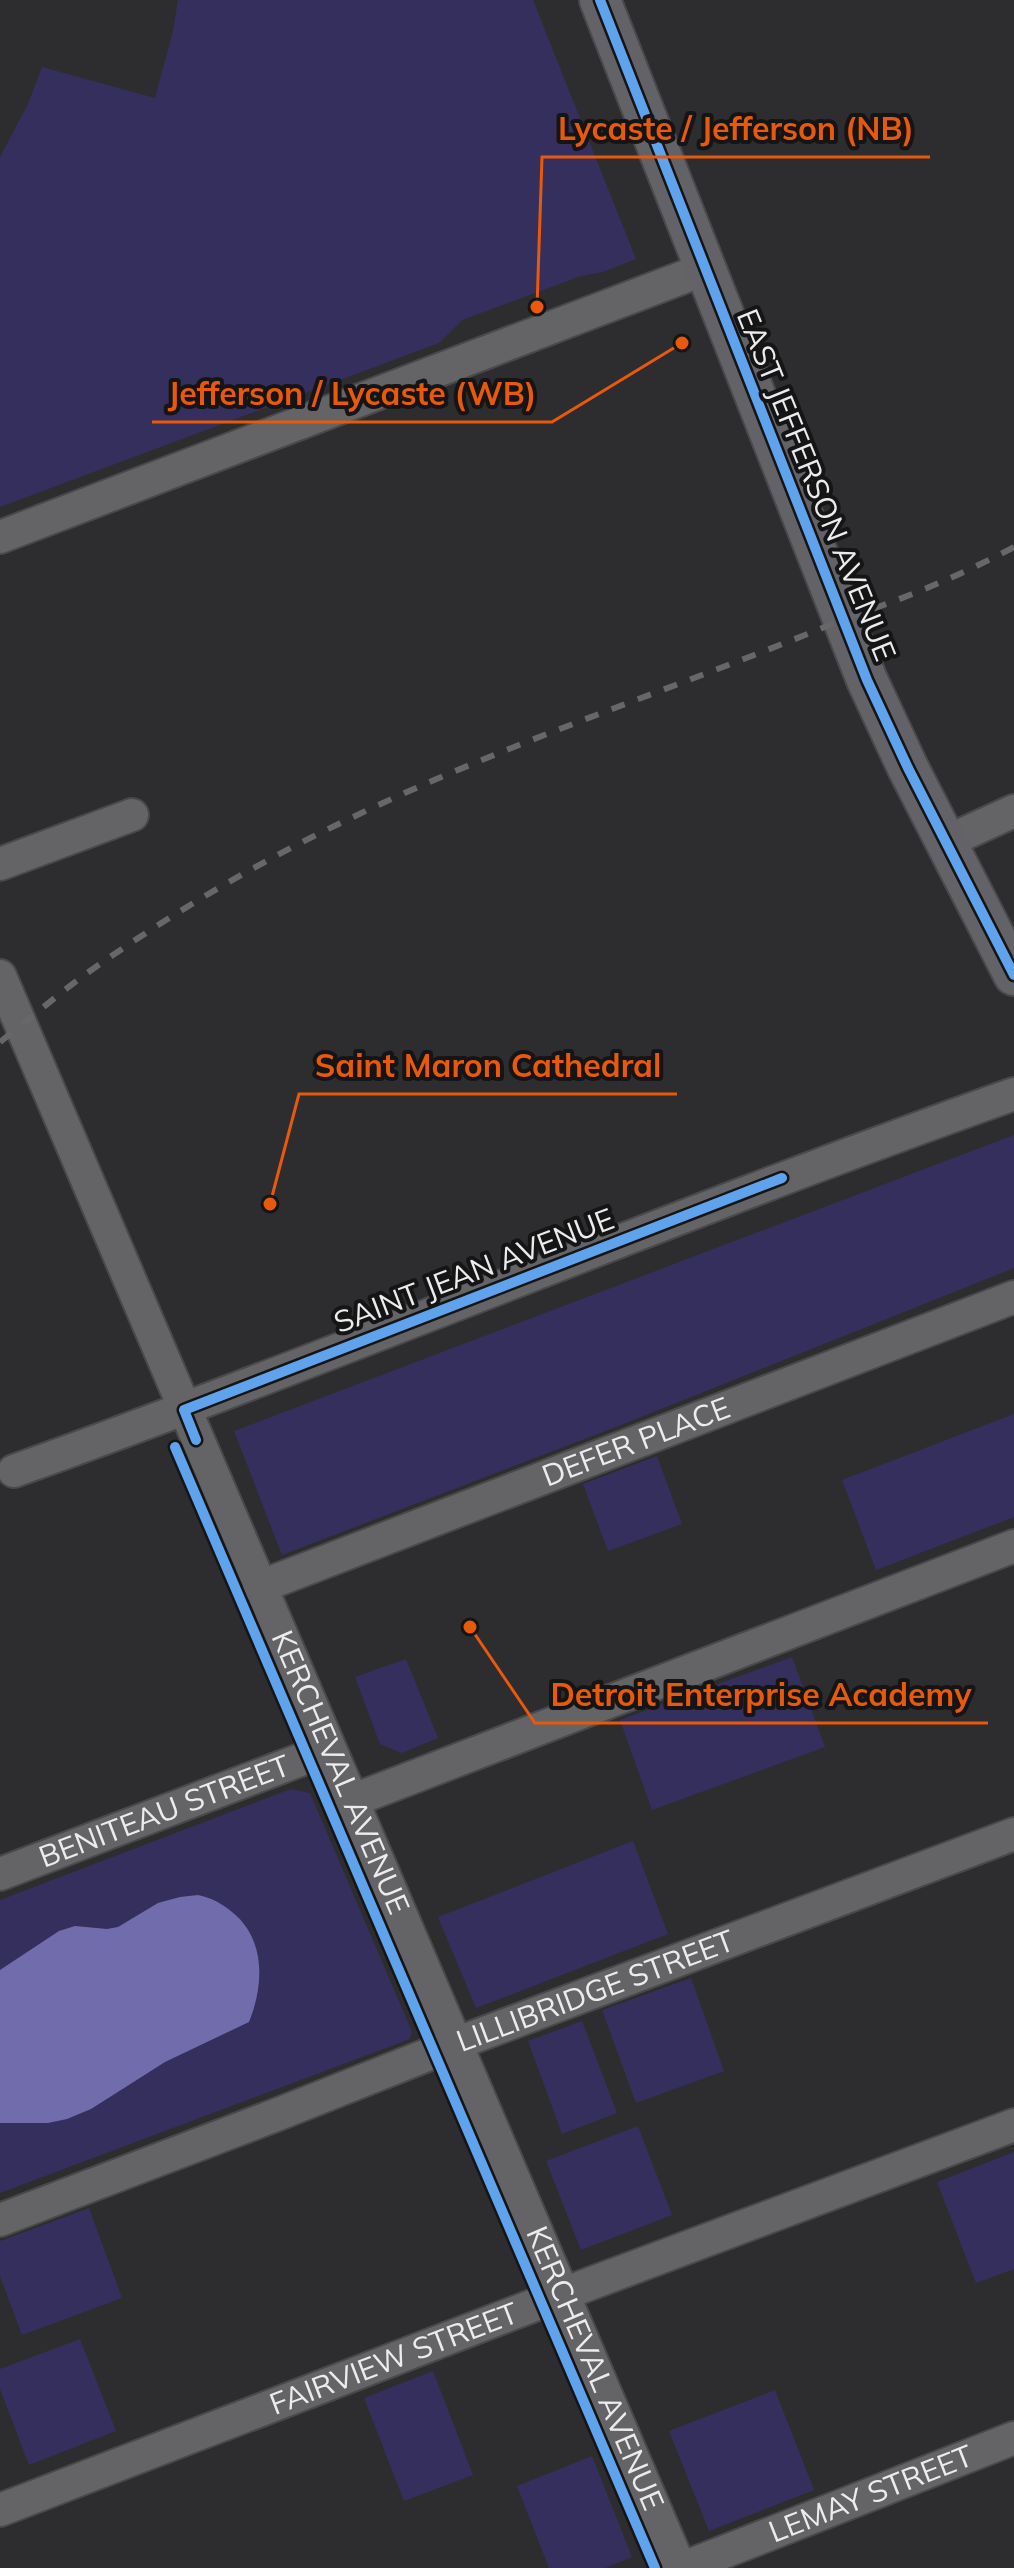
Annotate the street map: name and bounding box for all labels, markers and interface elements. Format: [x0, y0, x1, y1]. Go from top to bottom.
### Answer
callout: Lycaste / Jefferson (NB) [542, 101, 930, 157]
text: Lycaste / Jefferson (NB) [558, 108, 914, 148]
street label: EAST JEFFERSON AVENUE [729, 303, 905, 666]
callout: Jefferson / Lycaste (WB) [152, 366, 552, 422]
text: Jefferson / Lycaste (WB) [168, 373, 536, 413]
callout: Saint Maron Cathedral [299, 1038, 677, 1094]
text: Saint Maron Cathedral [315, 1045, 661, 1085]
street label: SAINT JEAN AVENUE [328, 1199, 619, 1341]
street label: DEFER PLACE [536, 1388, 735, 1494]
street label: KERCHEVAL AVENUE [264, 1624, 418, 1920]
callout: Detroit Enterprise Academy [535, 1667, 988, 1723]
text: Detroit Enterprise Academy [550, 1674, 972, 1714]
street label: BENITEAU STREET [33, 1746, 295, 1875]
street label: LILLIBRIDGE STREET [451, 1921, 739, 2060]
street label: KERCHEVAL AVENUE [518, 2220, 673, 2516]
street label: FAIRVIEW STREET [264, 2293, 523, 2423]
street label: LEMAY STREET [763, 2436, 978, 2550]

